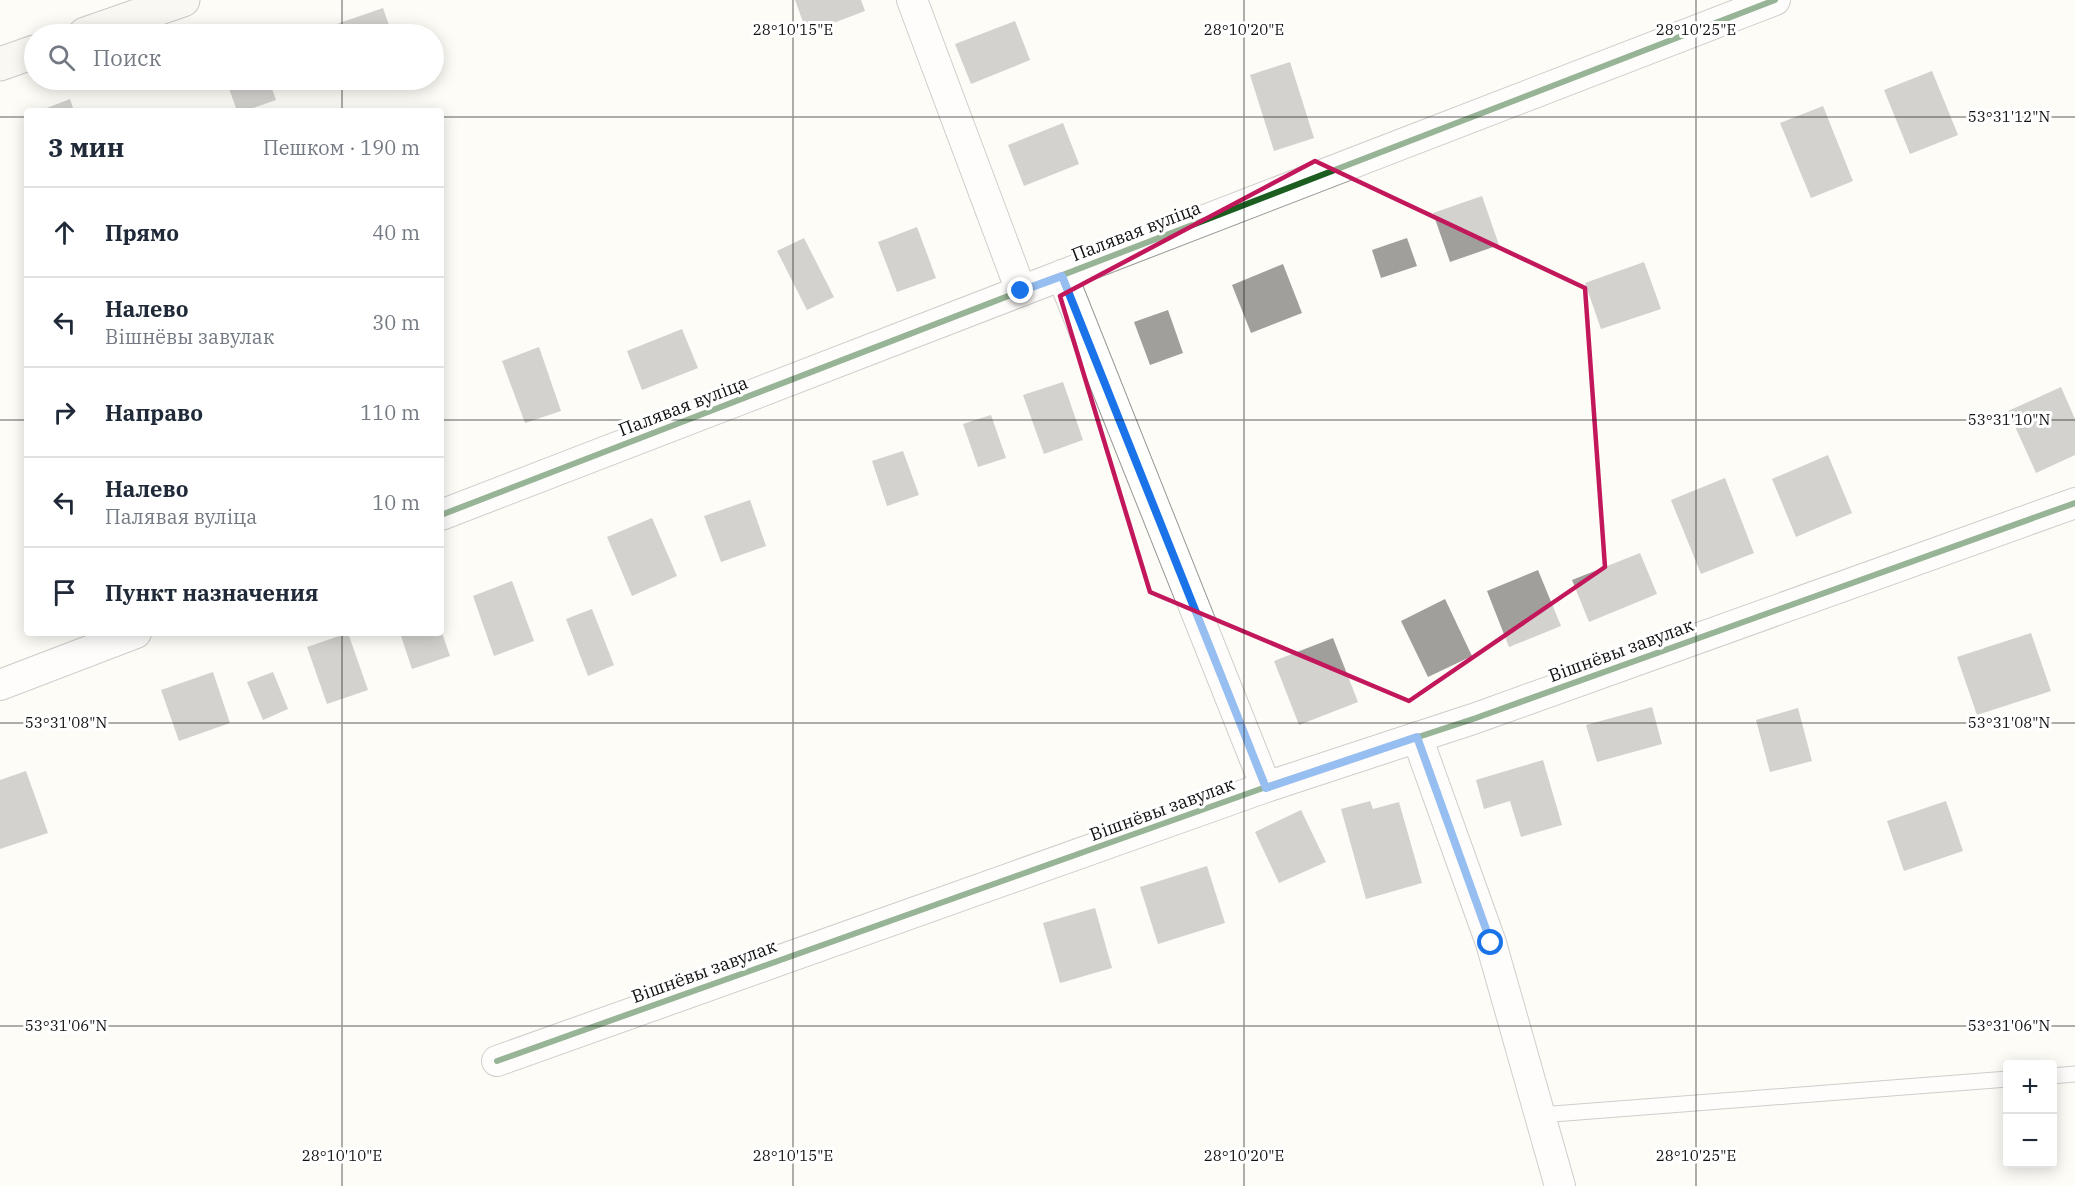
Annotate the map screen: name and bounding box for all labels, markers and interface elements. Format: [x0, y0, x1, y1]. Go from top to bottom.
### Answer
text: 28°10'15"E [753, 20, 833, 39]
text: 28°10'20"E [1204, 20, 1284, 39]
text: 28°10'25"E [1656, 20, 1736, 39]
search box [24, 24, 444, 90]
icon: search [45, 41, 78, 74]
text: Поиск [93, 43, 161, 72]
text: 53°31'12"N [1968, 107, 2050, 126]
text: 3 мин [48, 130, 124, 164]
text: Пешком · 190 m [263, 134, 420, 161]
street label: Палявая вуліца [1068, 196, 1204, 266]
icon: ahead [48, 216, 81, 249]
text: Прямо [105, 218, 179, 247]
text: 40 m [372, 219, 420, 246]
route end [1007, 277, 1033, 303]
text: Налево [105, 294, 189, 323]
icon: left [48, 306, 81, 339]
text: 30 m [372, 309, 420, 336]
text: Вішнёвы завулак [105, 323, 274, 350]
street label: Палявая вуліца [615, 371, 751, 441]
icon: right [48, 396, 81, 429]
text: Направо [105, 398, 203, 427]
text: 110 m [360, 399, 420, 426]
text: 53°31'10"N [1968, 410, 2050, 429]
text: Налево [105, 474, 189, 503]
icon: left [48, 486, 81, 519]
text: 10 m [372, 489, 420, 516]
text: Палявая вуліца [105, 503, 257, 530]
icon: arrive [48, 576, 81, 609]
text: Пункт назначения [105, 578, 319, 607]
street label: Вішнёвы завулак [1545, 613, 1697, 687]
text: 53°31'08"N [25, 713, 107, 732]
text: 53°31'08"N [1968, 713, 2050, 732]
street label: Вішнёвы завулак [1086, 772, 1238, 846]
route start [1477, 929, 1503, 955]
street label: Вішнёвы завулак [628, 934, 780, 1008]
text: 53°31'06"N [25, 1016, 107, 1035]
text: 53°31'06"N [1968, 1016, 2050, 1035]
map controls [2003, 1060, 2057, 1168]
button: + [2003, 1060, 2057, 1114]
button: − [2003, 1114, 2057, 1168]
text: 28°10'10"E [302, 1146, 382, 1165]
text: 28°10'15"E [753, 1146, 833, 1165]
text: 28°10'20"E [1204, 1146, 1284, 1165]
text: 28°10'25"E [1656, 1146, 1736, 1165]

